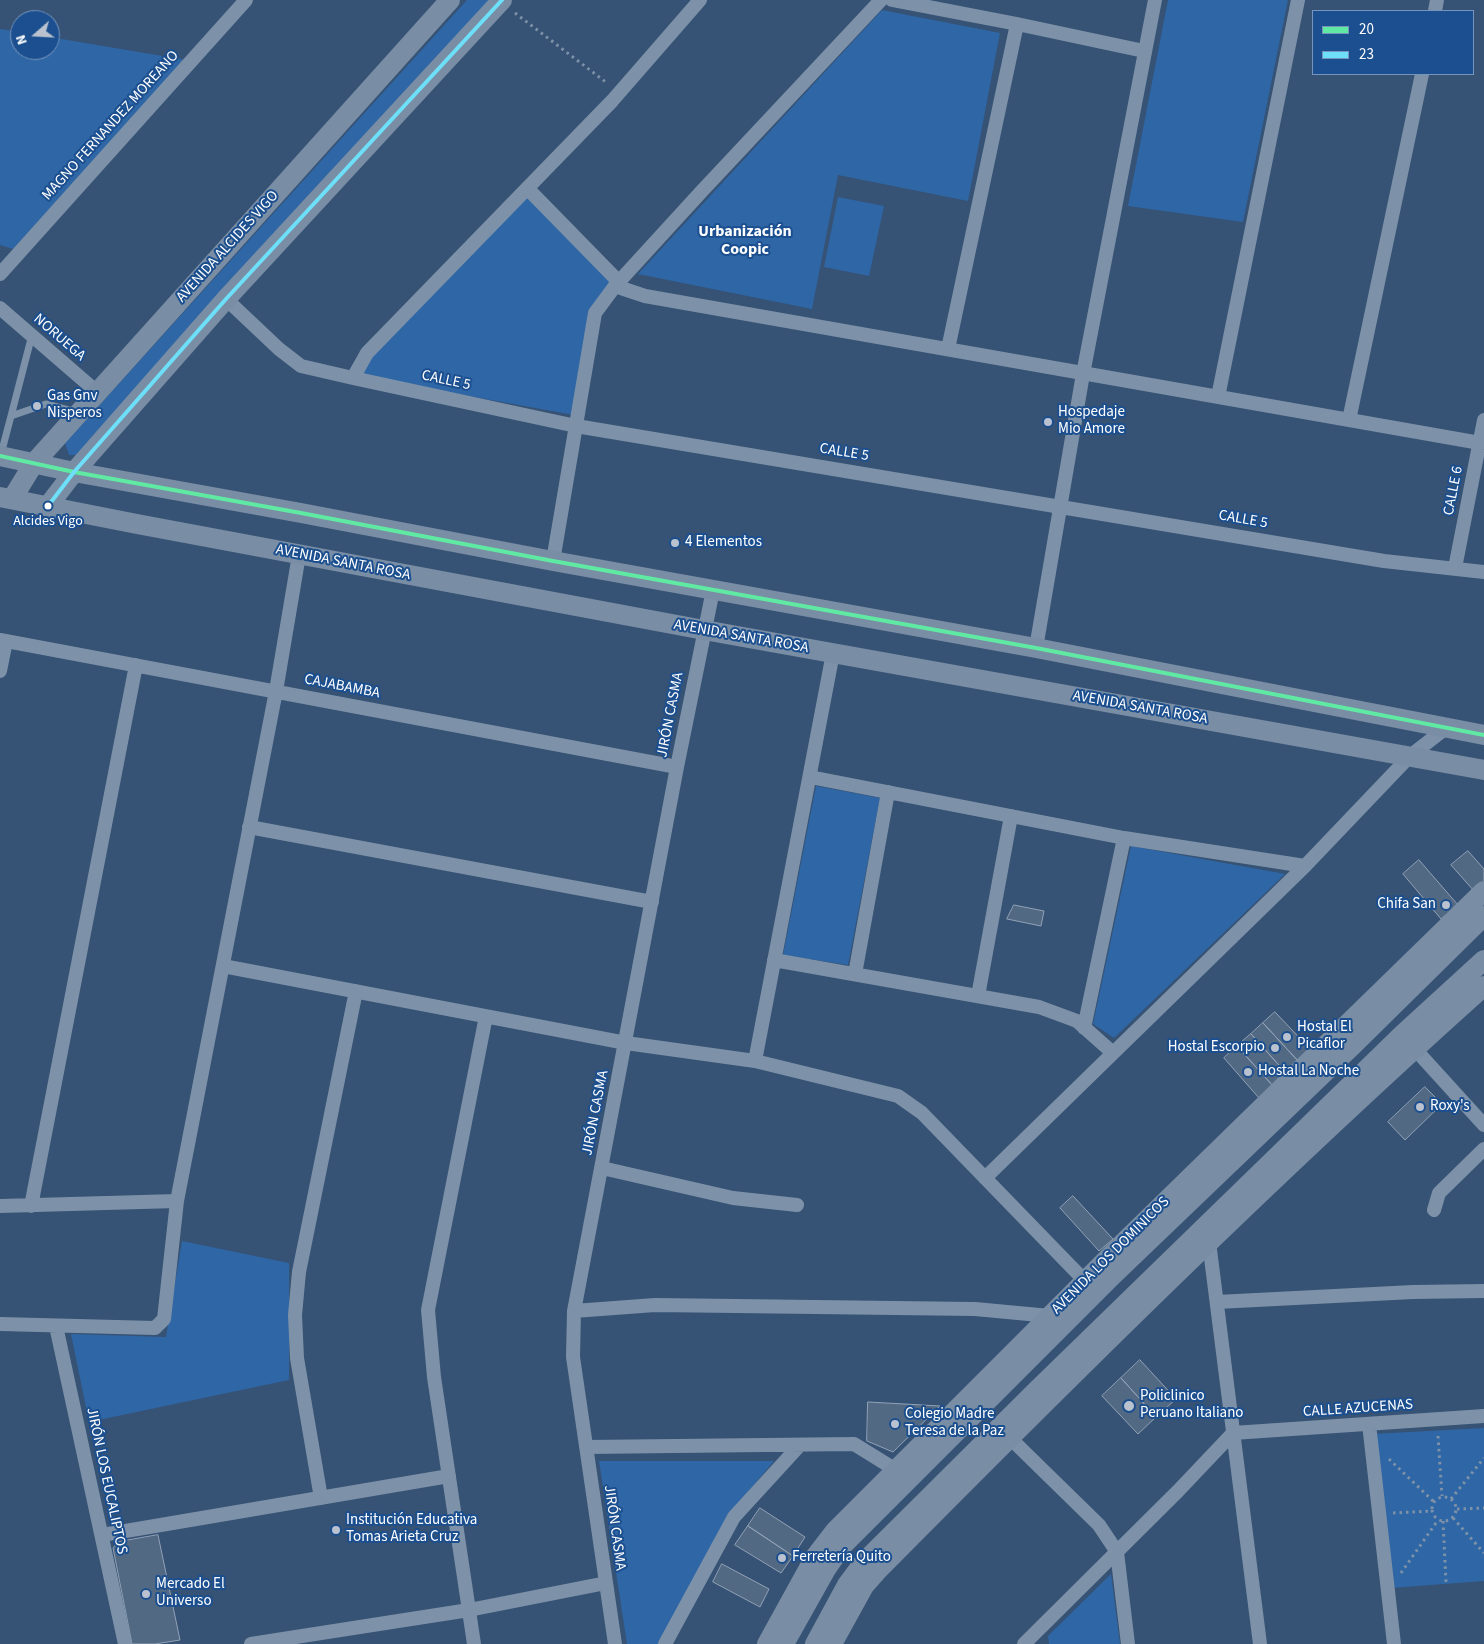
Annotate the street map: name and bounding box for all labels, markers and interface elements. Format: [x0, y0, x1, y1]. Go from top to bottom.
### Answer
north arrow [10, 10, 60, 60]
legend [1312, 10, 1474, 75]
text: 20 [1359, 19, 1374, 40]
text: N [11, 32, 33, 47]
text: 23 [1359, 44, 1374, 65]
street label: MAGNO FERNANDEZ MOREANO [39, 47, 183, 205]
street label: AVENIDA ALCIDES VIGO [173, 187, 283, 307]
district label: Urbanización Coopic [698, 222, 792, 260]
street label: NORUEGA [29, 311, 89, 365]
street label: CALLE 5 [420, 367, 472, 395]
place label: Gas Gnv Nisperos [47, 388, 102, 423]
marker: Gas Gnv Nisperos [31, 400, 43, 412]
place label: Hospedaje Mio Amore [1058, 404, 1125, 439]
marker: Hospedaje Mio Amore [1042, 416, 1054, 428]
street label: CALLE 5 [818, 440, 870, 466]
street label: CALLE 6 [1440, 465, 1468, 517]
marker: Alcides Vigo [43, 501, 53, 511]
street label: CALLE 5 [1217, 507, 1269, 533]
place label: Alcides Vigo [13, 514, 83, 530]
place label: 4 Elementos [685, 534, 762, 552]
marker: 4 Elementos [669, 537, 681, 549]
street label: AVENIDA SANTA ROSA [274, 541, 412, 585]
street label: AVENIDA SANTA ROSA [672, 616, 810, 658]
street label: CAJABAMBA [303, 671, 381, 703]
street label: JIRÓN CASMA [654, 671, 688, 759]
street label: AVENIDA SANTA ROSA [1071, 687, 1209, 729]
place label: Chifa San [1377, 896, 1436, 914]
marker: Chifa San [1440, 899, 1452, 911]
place label: Hostal El Picaflor [1297, 1019, 1352, 1054]
marker: Hostal El Picaflor [1281, 1031, 1293, 1043]
place label: Hostal Escorpio [1168, 1039, 1265, 1057]
marker: Hostal Escorpio [1269, 1042, 1281, 1054]
place label: Hostal La Noche [1258, 1063, 1359, 1081]
marker: Hostal La Noche [1242, 1066, 1254, 1078]
street label: JIRÓN CASMA [579, 1069, 613, 1157]
place label: Roxy's [1430, 1098, 1470, 1116]
marker: Roxy's [1414, 1101, 1426, 1113]
street label: AVENIDA LOS DOMINICOS [1048, 1193, 1174, 1319]
place label: Policlinico Peruano Italiano [1140, 1388, 1243, 1423]
street label: CALLE AZUCENAS [1302, 1396, 1414, 1422]
marker: Policlinico Peruano Italiano [1122, 1399, 1136, 1413]
street label: JIRÓN LOS EUCALIPTOS [82, 1406, 130, 1556]
place label: Colegio Madre Teresa de la Paz [905, 1406, 1004, 1441]
marker: Colegio Madre Teresa de la Paz [889, 1418, 901, 1430]
street label: JIRÓN CASMA [599, 1484, 629, 1572]
place label: Institución Educativa Tomas Arieta Cruz [346, 1512, 477, 1547]
marker: Institución Educativa Tomas Arieta Cruz [330, 1524, 342, 1536]
place label: Ferretería Quito [792, 1549, 891, 1567]
marker: Ferretería Quito [776, 1552, 788, 1564]
place label: Mercado El Universo [156, 1576, 225, 1611]
marker: Mercado El Universo [140, 1588, 152, 1600]

